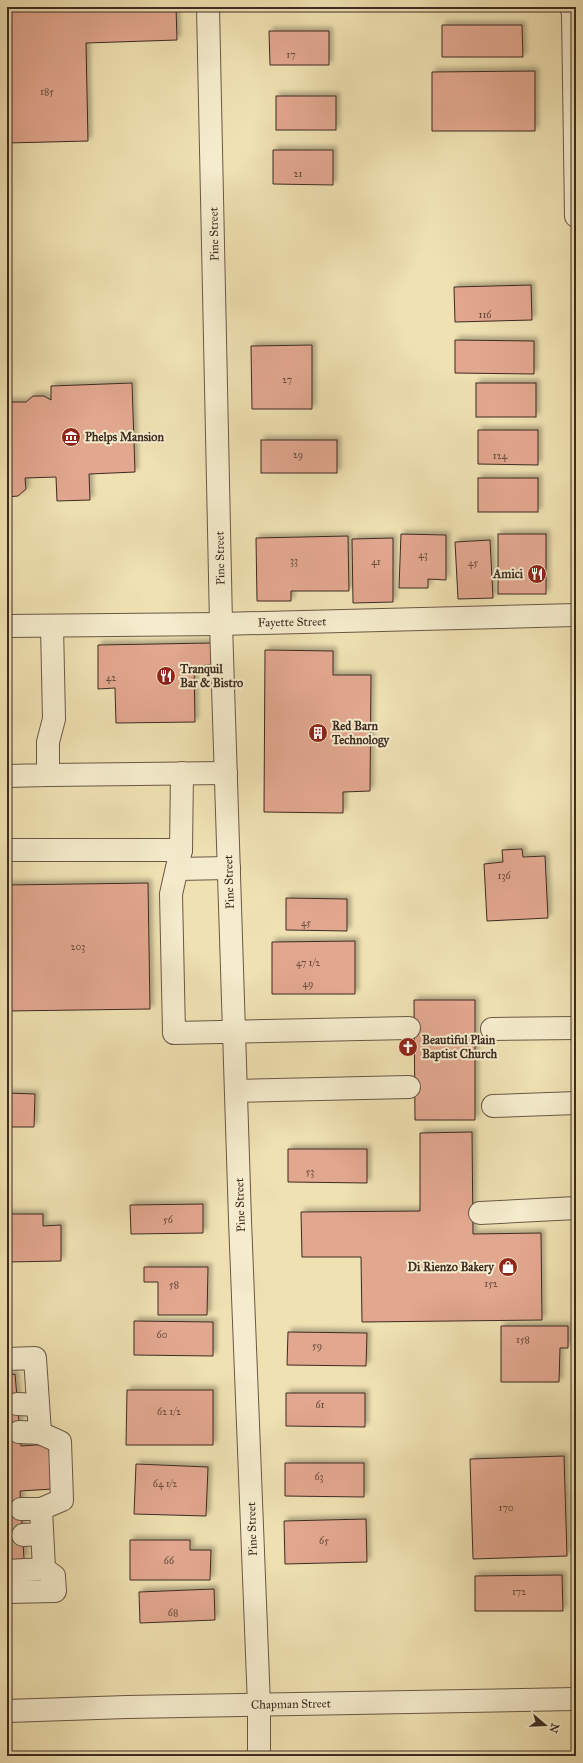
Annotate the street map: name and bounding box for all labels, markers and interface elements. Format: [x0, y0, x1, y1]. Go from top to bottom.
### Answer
house number: 17 [286, 49, 296, 61]
house number: 185 [40, 86, 54, 98]
house number: 21 [294, 168, 302, 180]
street label: Pine Street [207, 206, 221, 261]
house number: 116 [479, 309, 492, 321]
house number: 27 [282, 374, 292, 386]
museum icon: Phelps Mansion [60, 426, 82, 448]
place label: Phelps Mansion [85, 430, 164, 445]
house number: 29 [293, 449, 303, 461]
house number: 124 [493, 450, 508, 462]
street label: Pine Street [213, 530, 227, 585]
house number: 43 [418, 549, 428, 561]
house number: 33 [290, 555, 298, 567]
house number: 41 [371, 556, 381, 568]
house number: 45 [468, 557, 478, 569]
restaurant icon: Amici [526, 563, 548, 585]
place label: Amici [492, 567, 524, 581]
street label: Fayette Street [257, 614, 327, 630]
place label: Tranquil Bar & Bistro [179, 662, 243, 690]
restaurant icon: Tranquil Bar & Bistro [155, 665, 177, 687]
house number: 42 [106, 672, 116, 684]
place label: Red Barn Technology [331, 719, 390, 748]
building icon: Red Barn Technology [307, 722, 329, 744]
street label: Pine Street [221, 854, 237, 909]
house number: 136 [497, 870, 511, 882]
house number: 45 [301, 917, 311, 929]
house number: 203 [71, 941, 85, 953]
house number: 47 1/2 [296, 957, 320, 969]
house number: 49 [303, 978, 313, 990]
place label: Beautiful Plain Baptist Church [422, 1033, 497, 1062]
church icon: Beautiful Plain Baptist Church [397, 1036, 419, 1058]
house number: 53 [306, 1166, 314, 1178]
street label: Pine Street [232, 1177, 248, 1232]
house number: 56 [163, 1214, 174, 1226]
shop icon: Di Rienzo Bakery [497, 1256, 519, 1278]
place label: Di Rienzo Bakery [408, 1260, 495, 1275]
house number: 152 [484, 1278, 498, 1290]
house number: 58 [169, 1279, 179, 1291]
house number: 60 [157, 1329, 168, 1341]
house number: 158 [516, 1334, 530, 1346]
house number: 59 [312, 1340, 322, 1352]
house number: 61 [315, 1399, 325, 1411]
house number: 62 1/2 [157, 1406, 181, 1418]
house number: 63 [314, 1471, 324, 1483]
house number: 64 1/2 [153, 1478, 177, 1490]
street label: Pine Street [244, 1501, 260, 1556]
house number: 170 [498, 1502, 514, 1514]
house number: 65 [319, 1535, 329, 1547]
house number: 66 [164, 1555, 175, 1567]
house number: 172 [512, 1586, 526, 1598]
house number: 68 [168, 1607, 178, 1619]
street label: Chapman Street [251, 1696, 332, 1712]
north arrow [525, 1705, 565, 1745]
text: N [546, 1722, 562, 1735]

